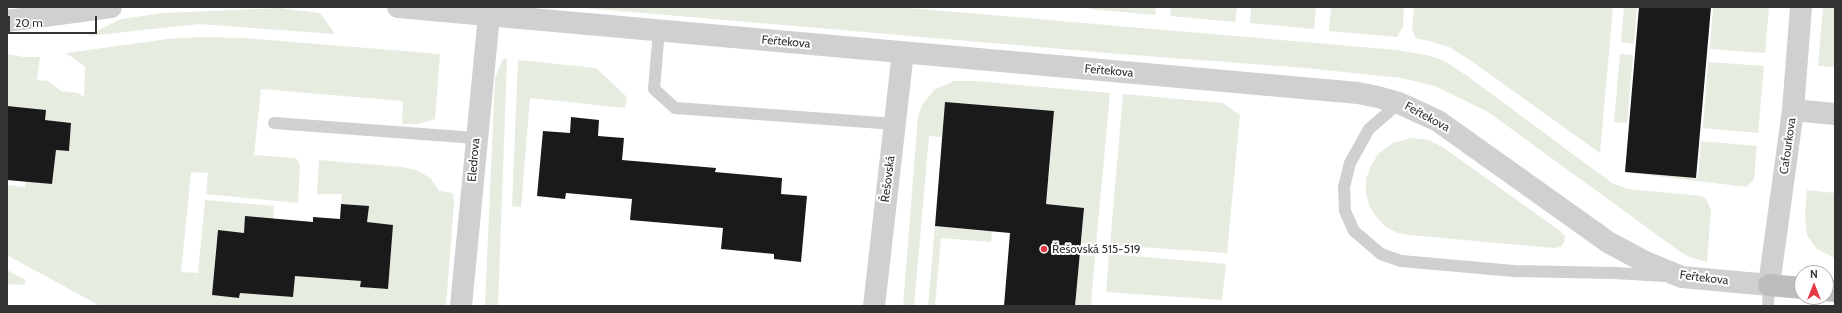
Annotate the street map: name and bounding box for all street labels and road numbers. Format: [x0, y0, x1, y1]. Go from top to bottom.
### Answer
street label: Feřtekova [761, 33, 811, 51]
street label: Feřtekova [1084, 62, 1134, 80]
street label: Feřtekova [1402, 99, 1452, 135]
street label: Cafourkova [1777, 117, 1799, 175]
street label: Eledrova [465, 137, 483, 183]
street label: Řešovská [878, 155, 898, 203]
street label: Feřtekova [1679, 268, 1729, 288]

